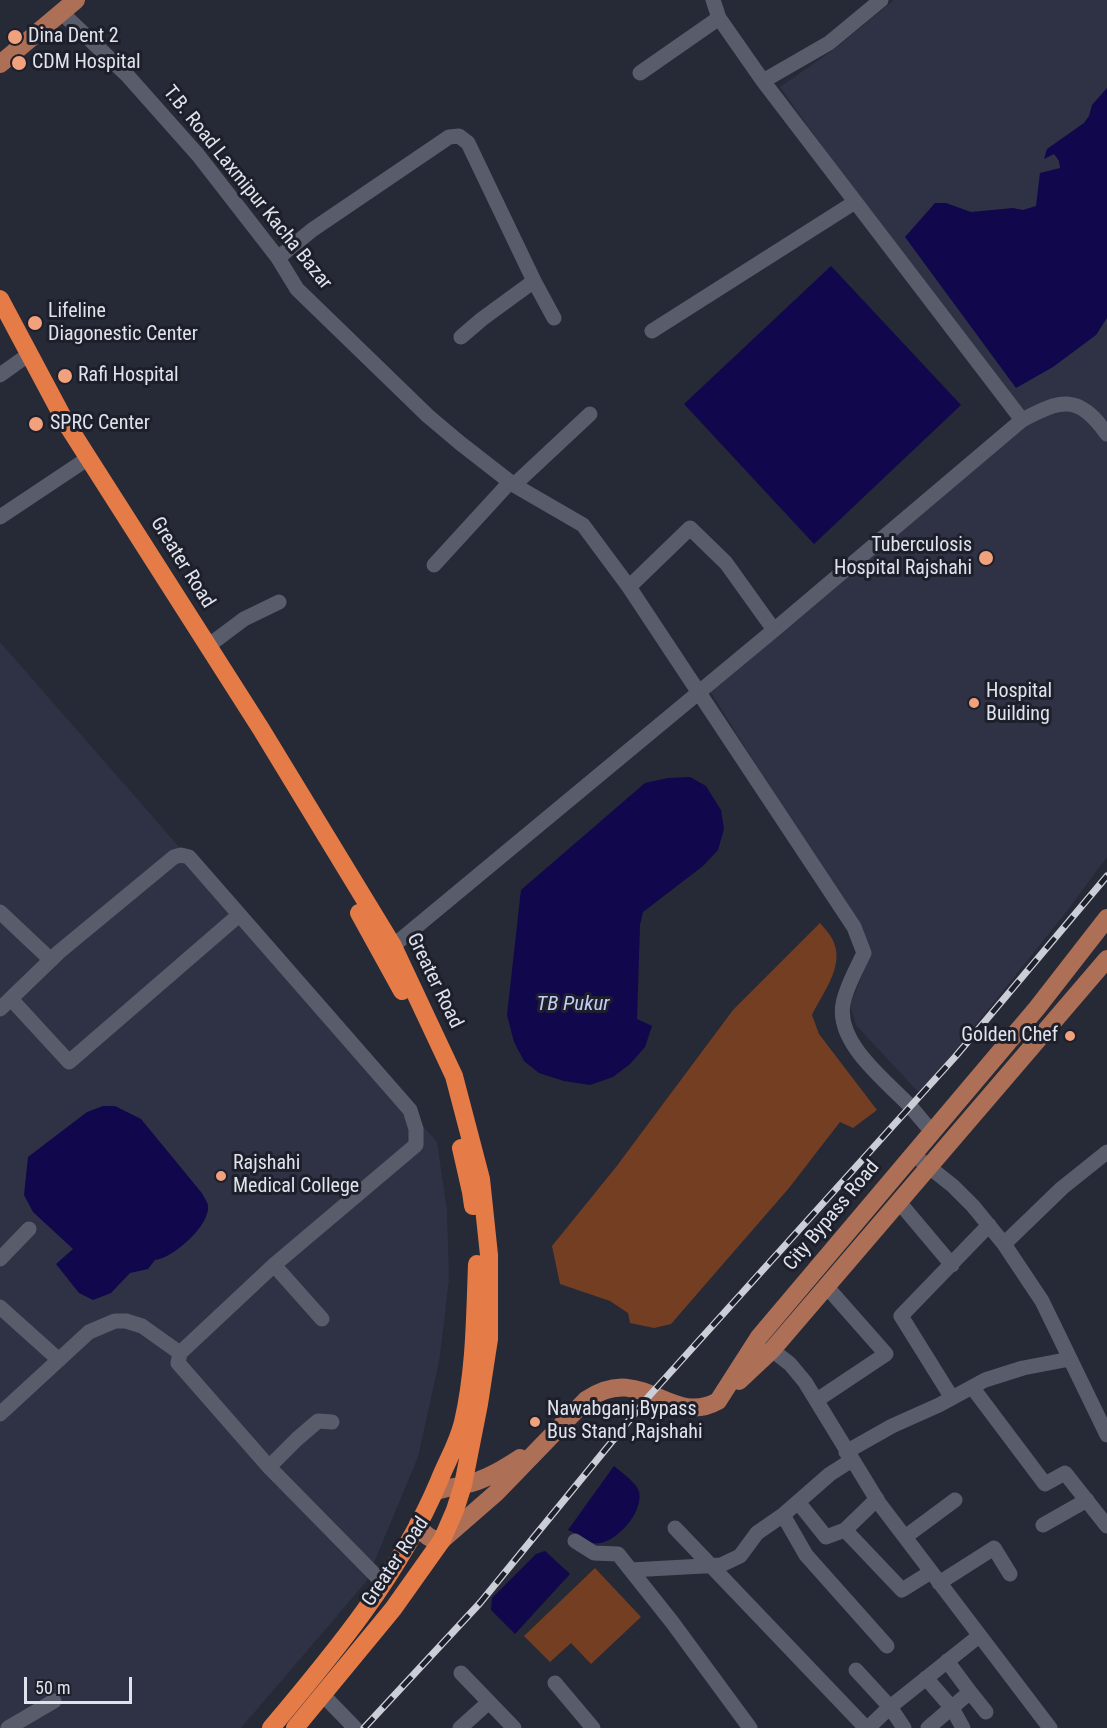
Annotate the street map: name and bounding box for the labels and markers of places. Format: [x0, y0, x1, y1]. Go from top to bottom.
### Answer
place label: Dina Dent 2 [28, 25, 119, 49]
marker: Dina Dent 2 [6, 28, 24, 46]
place label: CDM Hospital [32, 51, 141, 75]
marker: CDM Hospital [10, 54, 28, 72]
place label: Lifeline Diagonestic Center [48, 300, 198, 347]
marker: Lifeline Diagonestic Center [26, 314, 44, 332]
place label: Rafi Hospital [78, 364, 179, 388]
marker: Rafi Hospital [56, 367, 74, 385]
place label: SPRC Center [50, 412, 150, 436]
marker: SPRC Center [27, 415, 45, 433]
place label: Tuberculosis Hospital Rajshahi [834, 534, 972, 581]
marker: Tuberculosis Hospital Rajshahi [977, 549, 995, 567]
place label: Hospital Building [986, 680, 1052, 727]
marker: Hospital Building [967, 696, 981, 710]
place label: Golden Chef [961, 1024, 1058, 1048]
marker: Golden Chef [1063, 1029, 1077, 1043]
place label: Rajshahi Medical College [233, 1152, 359, 1199]
marker: Rajshahi Medical College [214, 1169, 228, 1183]
place label: Nawabganj Bypass Bus Stand ,Rajshahi [547, 1398, 703, 1445]
marker: Nawabganj Bypass Bus Stand ,Rajshahi [528, 1415, 542, 1429]

